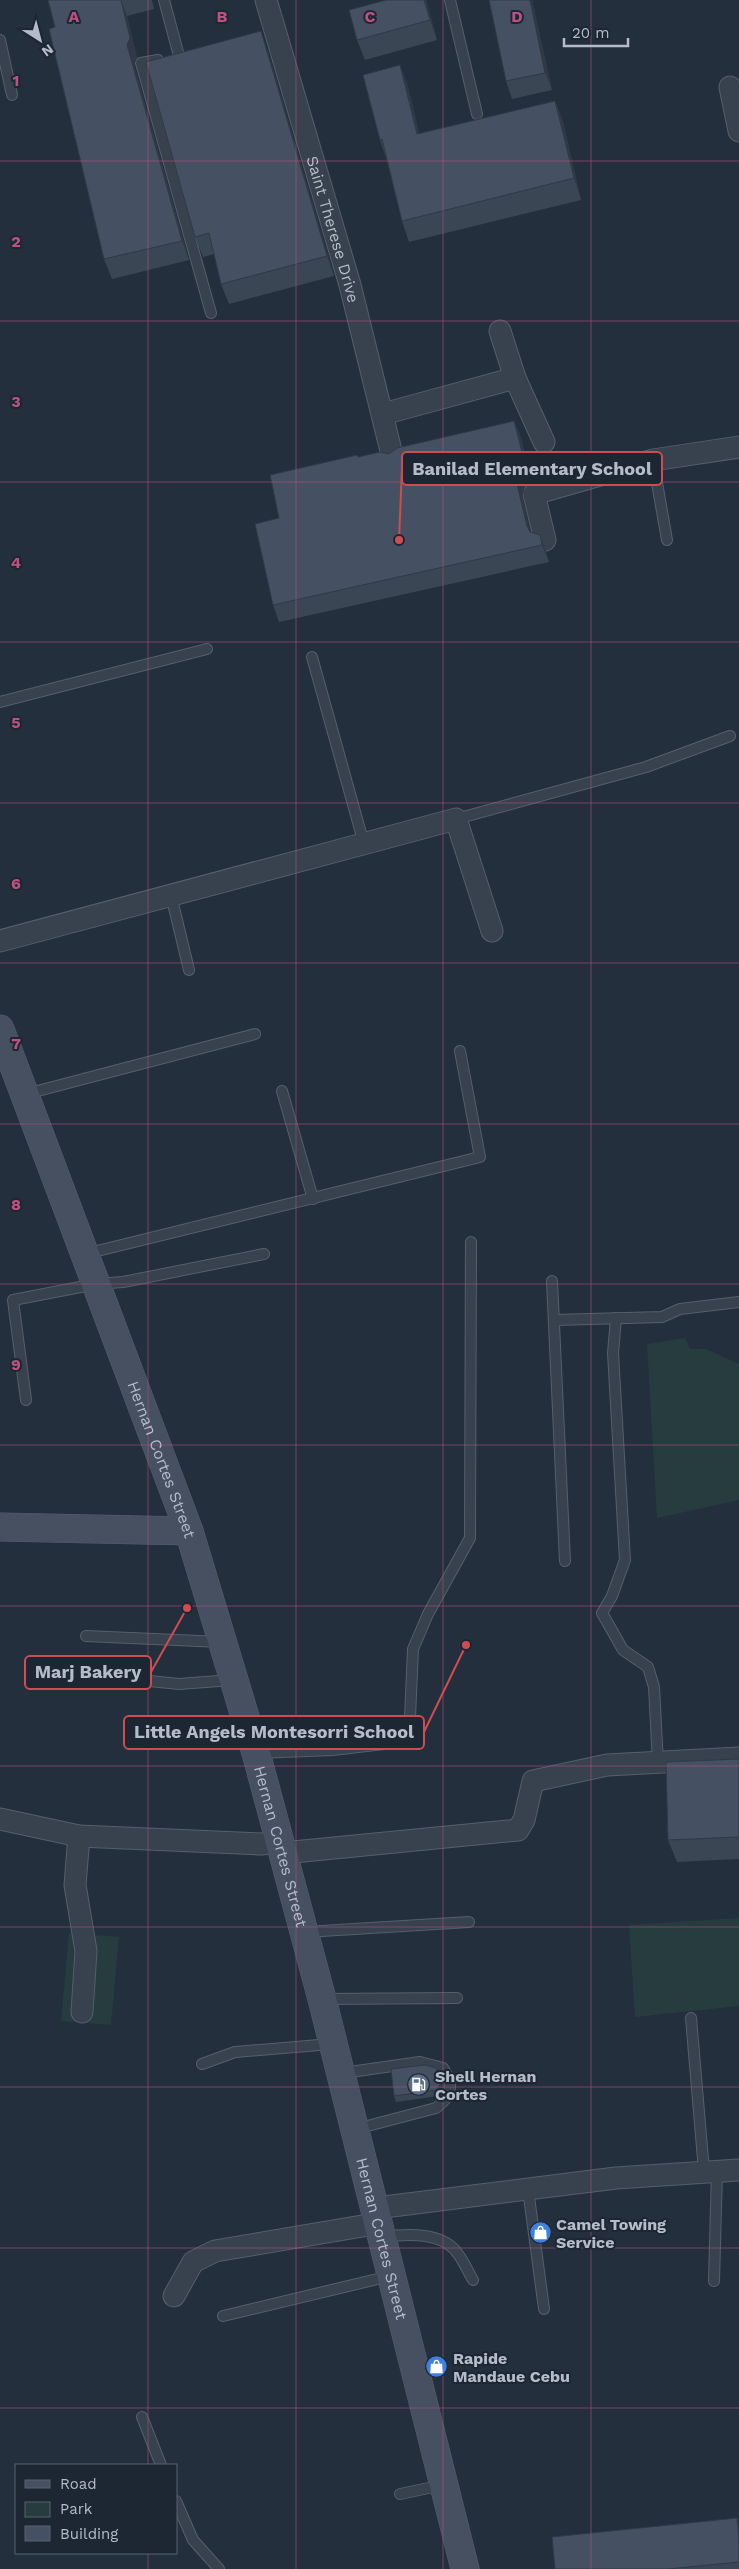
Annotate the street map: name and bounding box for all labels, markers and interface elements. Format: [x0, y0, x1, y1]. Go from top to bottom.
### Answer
text: A [69, 7, 80, 26]
text: B [217, 7, 228, 26]
text: C [365, 7, 376, 26]
text: D [511, 7, 523, 26]
north arrow [15, 15, 65, 65]
scale bar [564, 15, 628, 47]
text: 20 m [572, 24, 610, 42]
text: N [39, 41, 57, 60]
text: 1 [13, 71, 19, 90]
street label: Saint Therese Drive [303, 154, 364, 305]
text: 2 [11, 232, 21, 251]
text: 3 [11, 392, 21, 411]
callout: Banilad Elementary School [402, 452, 662, 485]
text: Banilad Elementary School [412, 458, 652, 479]
text: 4 [11, 553, 21, 572]
text: 5 [11, 713, 21, 732]
text: 6 [11, 874, 21, 893]
text: 7 [11, 1034, 21, 1053]
text: 8 [11, 1195, 21, 1214]
text: 9 [11, 1355, 21, 1374]
street label: Hernan Cortes Street [124, 1378, 200, 1541]
callout: Marj Bakery [25, 1656, 151, 1689]
text: Marj Bakery [35, 1661, 142, 1682]
callout: Little Angels Montesorri School [124, 1716, 424, 1749]
text: Little Angels Montesorri School [134, 1721, 414, 1742]
street label: Hernan Cortes Street [250, 1764, 312, 1930]
place label: Shell Hernan Cortes [435, 2067, 536, 2104]
fuel station icon: Shell Hernan Cortes [407, 2073, 431, 2097]
street label: Hernan Cortes Street [353, 2156, 412, 2322]
place label: Camel Towing Service [556, 2215, 666, 2252]
shop icon: Camel Towing Service [528, 2221, 552, 2245]
place label: Rapide Mandaue Cebu [453, 2349, 570, 2386]
shop icon: Rapide Mandaue Cebu [425, 2355, 449, 2379]
legend [15, 2464, 178, 2554]
text: Road [60, 2475, 97, 2493]
text: Park [60, 2500, 93, 2518]
text: Building [60, 2525, 118, 2543]

